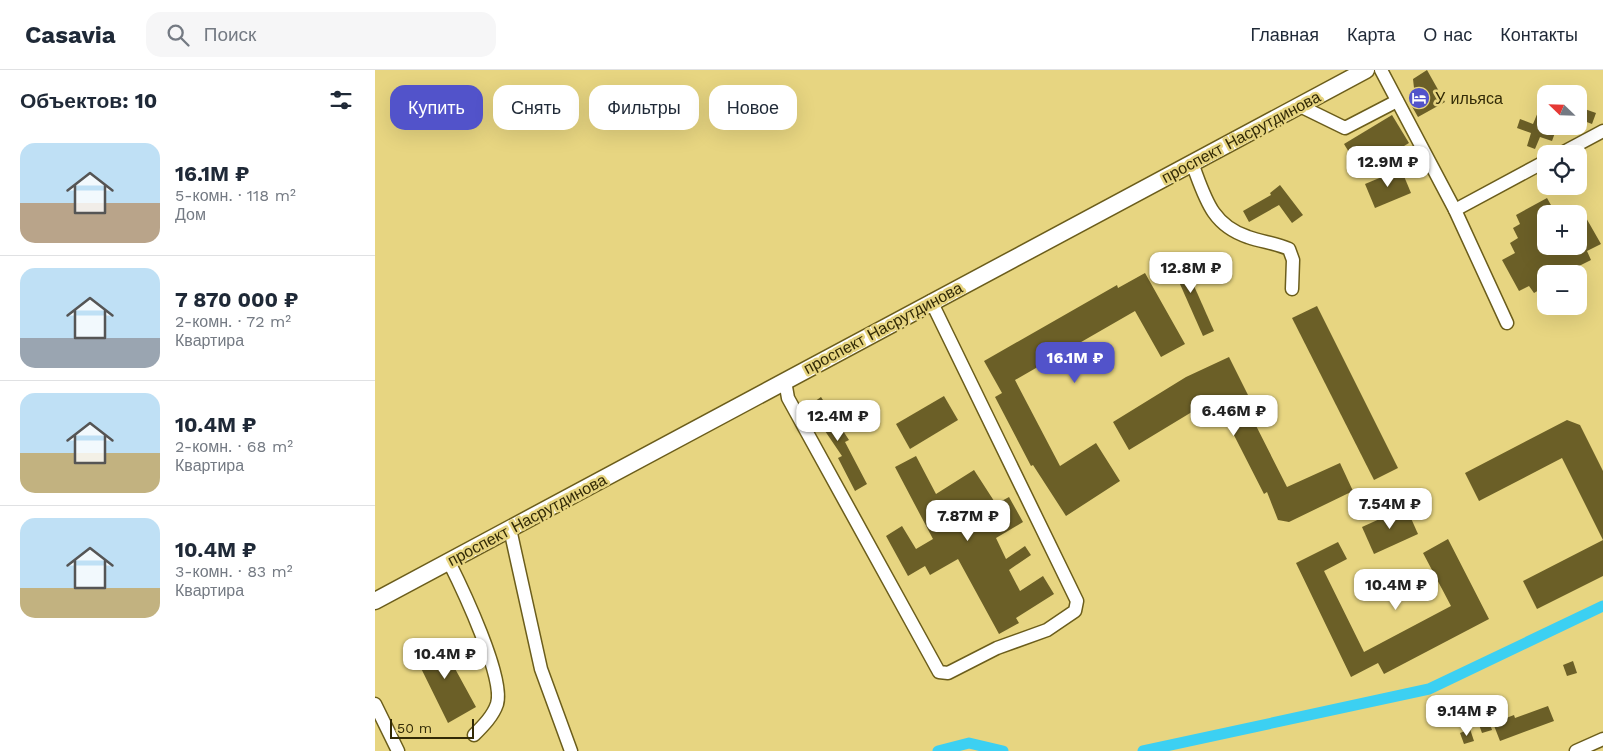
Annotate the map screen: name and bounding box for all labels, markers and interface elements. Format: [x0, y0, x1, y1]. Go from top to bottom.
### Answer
search box [146, 12, 496, 57]
text: Casavia [25, 21, 116, 49]
icon: search [164, 21, 192, 49]
text: Поиск [204, 23, 256, 46]
text: Главная [1250, 24, 1319, 45]
text: Карта [1347, 24, 1395, 45]
text: О нас [1423, 24, 1472, 45]
text: Контакты [1500, 24, 1578, 45]
chip: Купить [390, 85, 483, 130]
chip: Снять [493, 85, 579, 130]
chip: Фильтры [589, 85, 699, 130]
chip: Новое [709, 85, 797, 130]
north arrow [1537, 85, 1587, 135]
map controls [1537, 85, 1587, 315]
icon: filters [327, 86, 355, 114]
hotel icon: У ильяса [1407, 86, 1431, 110]
street label: проспект Насрутдинова [1158, 87, 1324, 187]
text: Объектов: 10 [20, 88, 157, 113]
place label: У ильяса [1435, 89, 1503, 108]
button: locate [1537, 145, 1587, 195]
pin: 12.9M ₽ [1342, 146, 1434, 188]
text: 12.9M ₽ [1357, 152, 1419, 171]
text: 16.1M ₽ [175, 161, 250, 186]
icon: home [60, 163, 120, 223]
text: 5-комн. · 118 m² [175, 186, 296, 205]
text: Дом [175, 205, 206, 224]
button: + [1537, 205, 1587, 255]
pin: 12.8M ₽ [1145, 252, 1237, 294]
text: 12.8M ₽ [1160, 258, 1222, 277]
button: − [1537, 265, 1587, 315]
street label: проспект Насрутдинова [800, 278, 966, 378]
text: 7 870 000 ₽ [175, 287, 299, 312]
icon: home [60, 288, 120, 348]
text: 2-комн. · 72 m² [175, 312, 291, 331]
text: Квартира [175, 331, 244, 350]
pin: 16.1M ₽ [1029, 342, 1121, 384]
text: 16.1M ₽ [1047, 348, 1103, 367]
pin: 6.46M ₽ [1188, 394, 1280, 437]
pin: 12.4M ₽ [792, 400, 884, 442]
text: 6.46M ₽ [1202, 401, 1266, 420]
text: 12.4M ₽ [807, 406, 869, 425]
text: 10.4M ₽ [175, 412, 257, 437]
icon: home [60, 413, 120, 473]
text: 2-комн. · 68 m² [175, 437, 293, 456]
text: Квартира [175, 456, 244, 475]
street label: проспект Насрутдинова [444, 470, 610, 570]
pin: 7.54M ₽ [1344, 488, 1436, 530]
text: 7.54M ₽ [1359, 494, 1421, 513]
pin: 7.87M ₽ [922, 500, 1014, 542]
text: 7.87M ₽ [937, 506, 999, 525]
text: 10.4M ₽ [175, 537, 257, 562]
icon: home [60, 538, 120, 598]
text: 3-комн. · 83 m² [175, 562, 293, 581]
pin: 10.4M ₽ [1350, 568, 1442, 611]
text: 10.4M ₽ [1365, 575, 1427, 594]
text: Квартира [175, 581, 244, 600]
pin: 10.4M ₽ [399, 638, 491, 680]
text: 10.4M ₽ [414, 644, 476, 663]
pin: 9.14M ₽ [1421, 694, 1513, 737]
text: 9.14M ₽ [1437, 701, 1497, 720]
scale bar [390, 716, 474, 739]
text: 50 m [397, 720, 432, 736]

